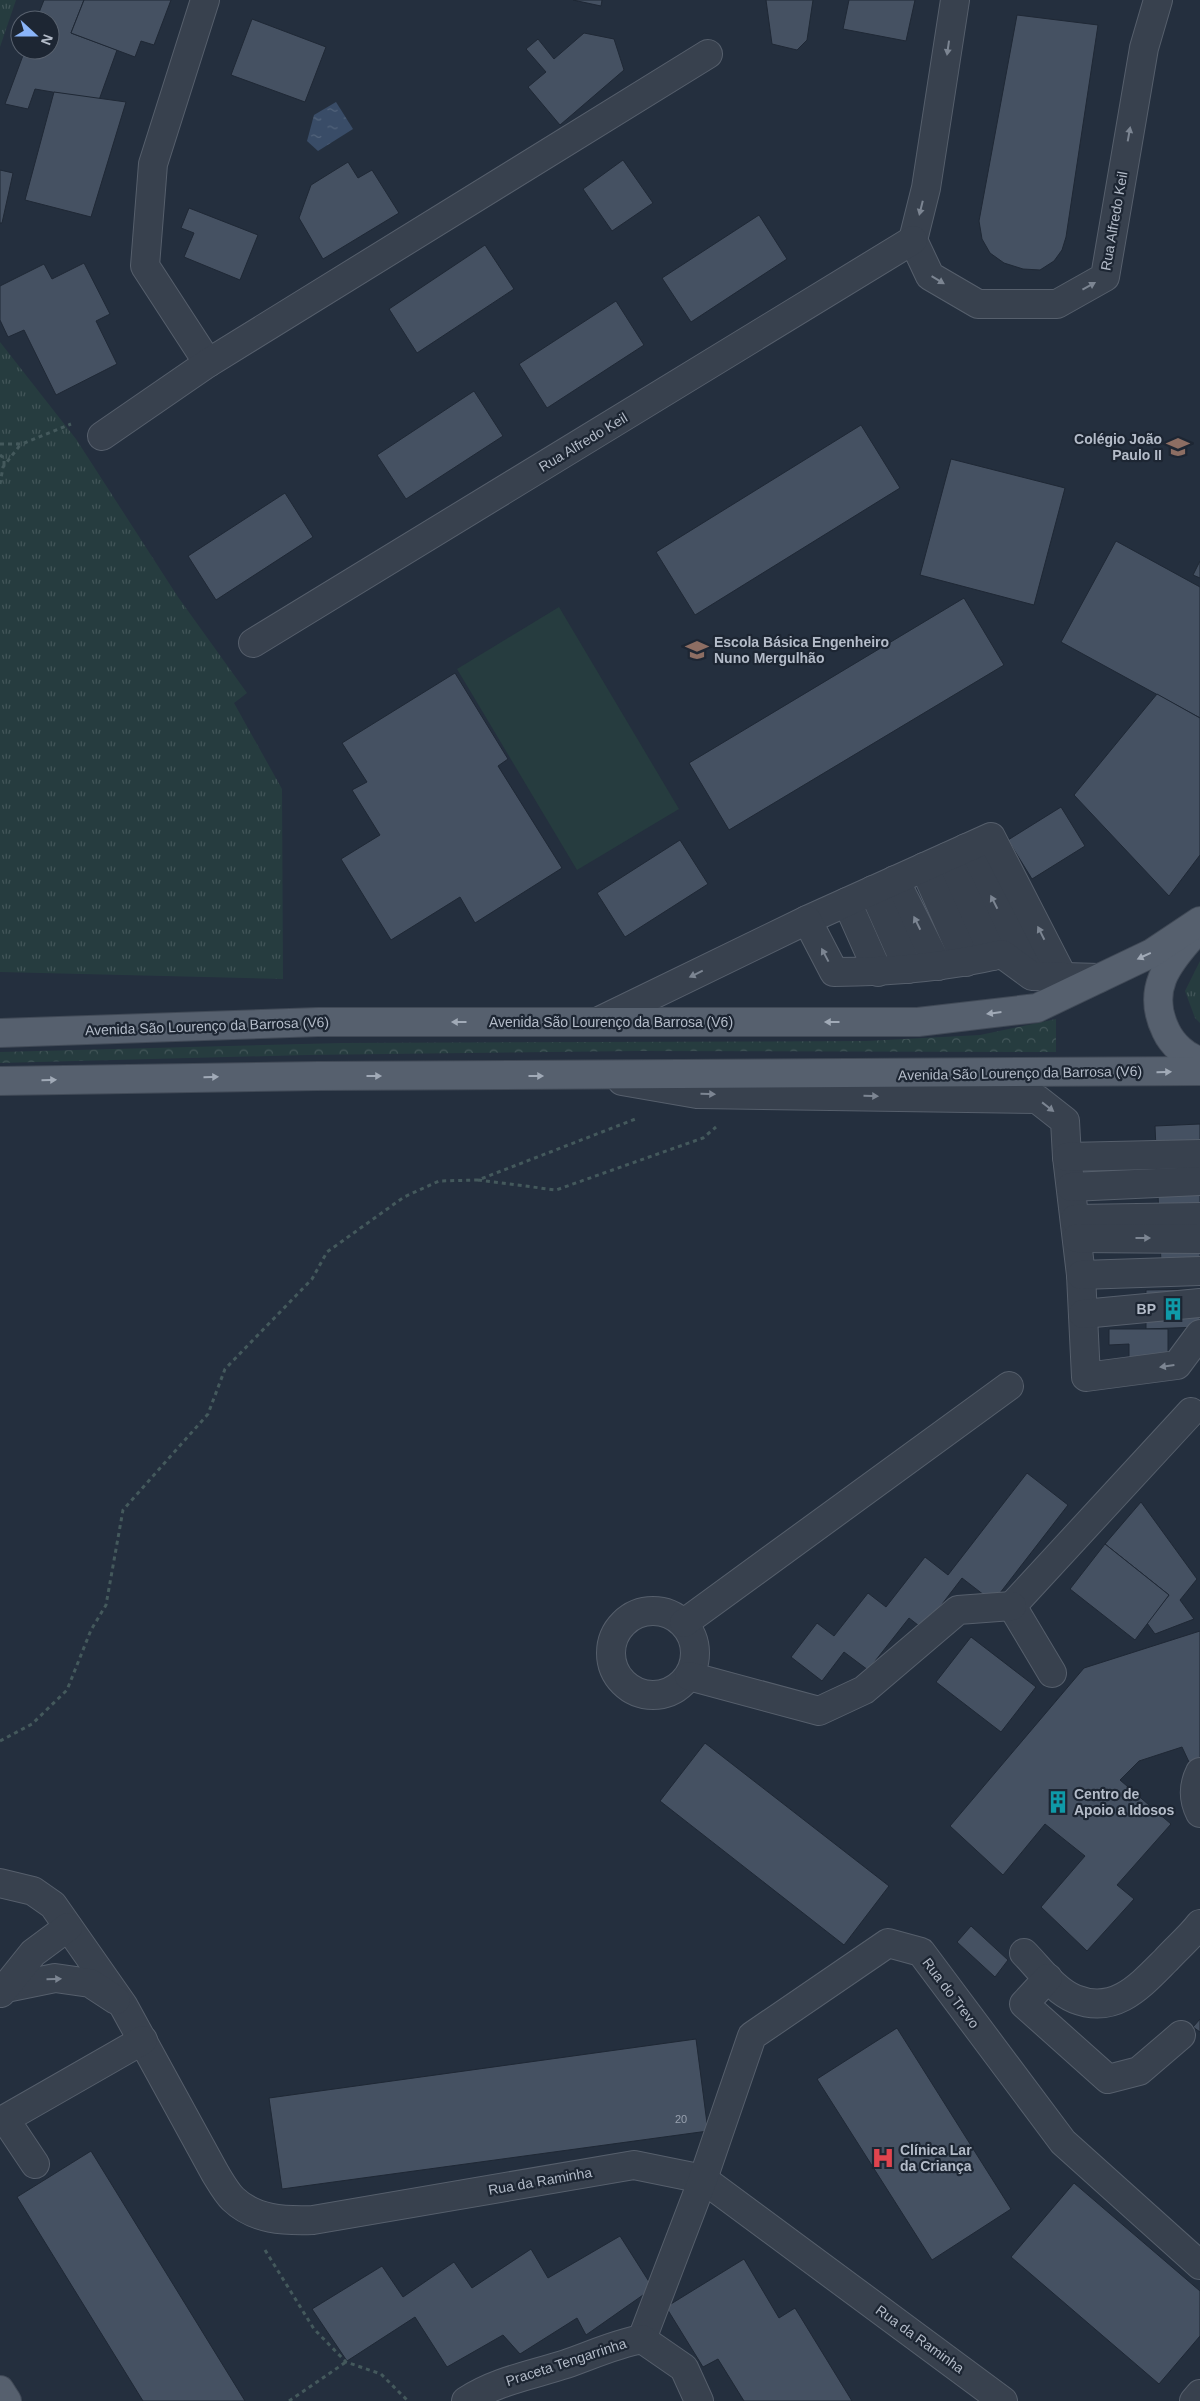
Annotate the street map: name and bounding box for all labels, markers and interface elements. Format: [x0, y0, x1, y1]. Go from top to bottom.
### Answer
north arrow [10, 10, 60, 60]
text: N [38, 32, 56, 47]
one-way arrow [944, 41, 952, 57]
one-way arrow [1125, 126, 1133, 142]
street label: Rua Alfredo Keil [1097, 170, 1131, 272]
one-way arrow [917, 201, 925, 216]
one-way arrow [932, 276, 945, 285]
one-way arrow [1083, 281, 1096, 290]
street label: Rua Alfredo Keil [536, 409, 630, 475]
place label: Colégio João Paulo II [1074, 431, 1162, 463]
school or university icon: Colégio João Paulo II [1165, 434, 1191, 460]
place label: Escola Básica Engenheiro Nuno Mergulhão [714, 634, 889, 666]
school or university icon: Escola Básica Engenheiro Nuno Mergulhão [684, 637, 710, 663]
one-way arrow [990, 894, 998, 909]
one-way arrow [912, 916, 920, 930]
one-way arrow [1037, 926, 1045, 941]
one-way arrow [821, 947, 829, 962]
one-way arrow [1137, 953, 1151, 961]
one-way arrow [689, 970, 703, 978]
one-way arrow [986, 1009, 1002, 1017]
street label: Avenida São Lourenço da Barrosa (V6) [85, 1014, 329, 1038]
street label: Avenida São Lourenço da Barrosa (V6) [489, 1014, 733, 1030]
one-way arrow [451, 1018, 467, 1026]
one-way arrow [824, 1018, 840, 1026]
street label: Avenida São Lourenço da Barrosa (V6) [898, 1063, 1142, 1083]
one-way arrow [1157, 1068, 1173, 1076]
one-way arrow [366, 1072, 382, 1080]
one-way arrow [528, 1072, 544, 1080]
one-way arrow [203, 1073, 219, 1081]
one-way arrow [41, 1076, 57, 1084]
one-way arrow [700, 1090, 716, 1098]
one-way arrow [863, 1093, 879, 1101]
one-way arrow [1041, 1102, 1055, 1112]
one-way arrow [1136, 1235, 1152, 1243]
building icon: BP [1160, 1296, 1186, 1322]
place label: BP [1137, 1301, 1156, 1317]
one-way arrow [1158, 1362, 1174, 1370]
place label: Centro de Apoio a Idosos [1074, 1786, 1175, 1818]
building icon: Centro de Apoio a Idosos [1045, 1789, 1071, 1815]
street label: Rua do Trevo [919, 1955, 983, 2032]
one-way arrow [46, 1975, 62, 1983]
house number: 20 [675, 2113, 687, 2125]
place label: Clínica Lar da Criança [900, 2142, 972, 2174]
hospital icon: Clínica Lar da Criança [870, 2145, 896, 2171]
street label: Rua da Raminha [487, 2164, 593, 2198]
street label: Rua da Raminha [873, 2302, 967, 2376]
street label: Praceta Tengarrinha [504, 2335, 629, 2389]

